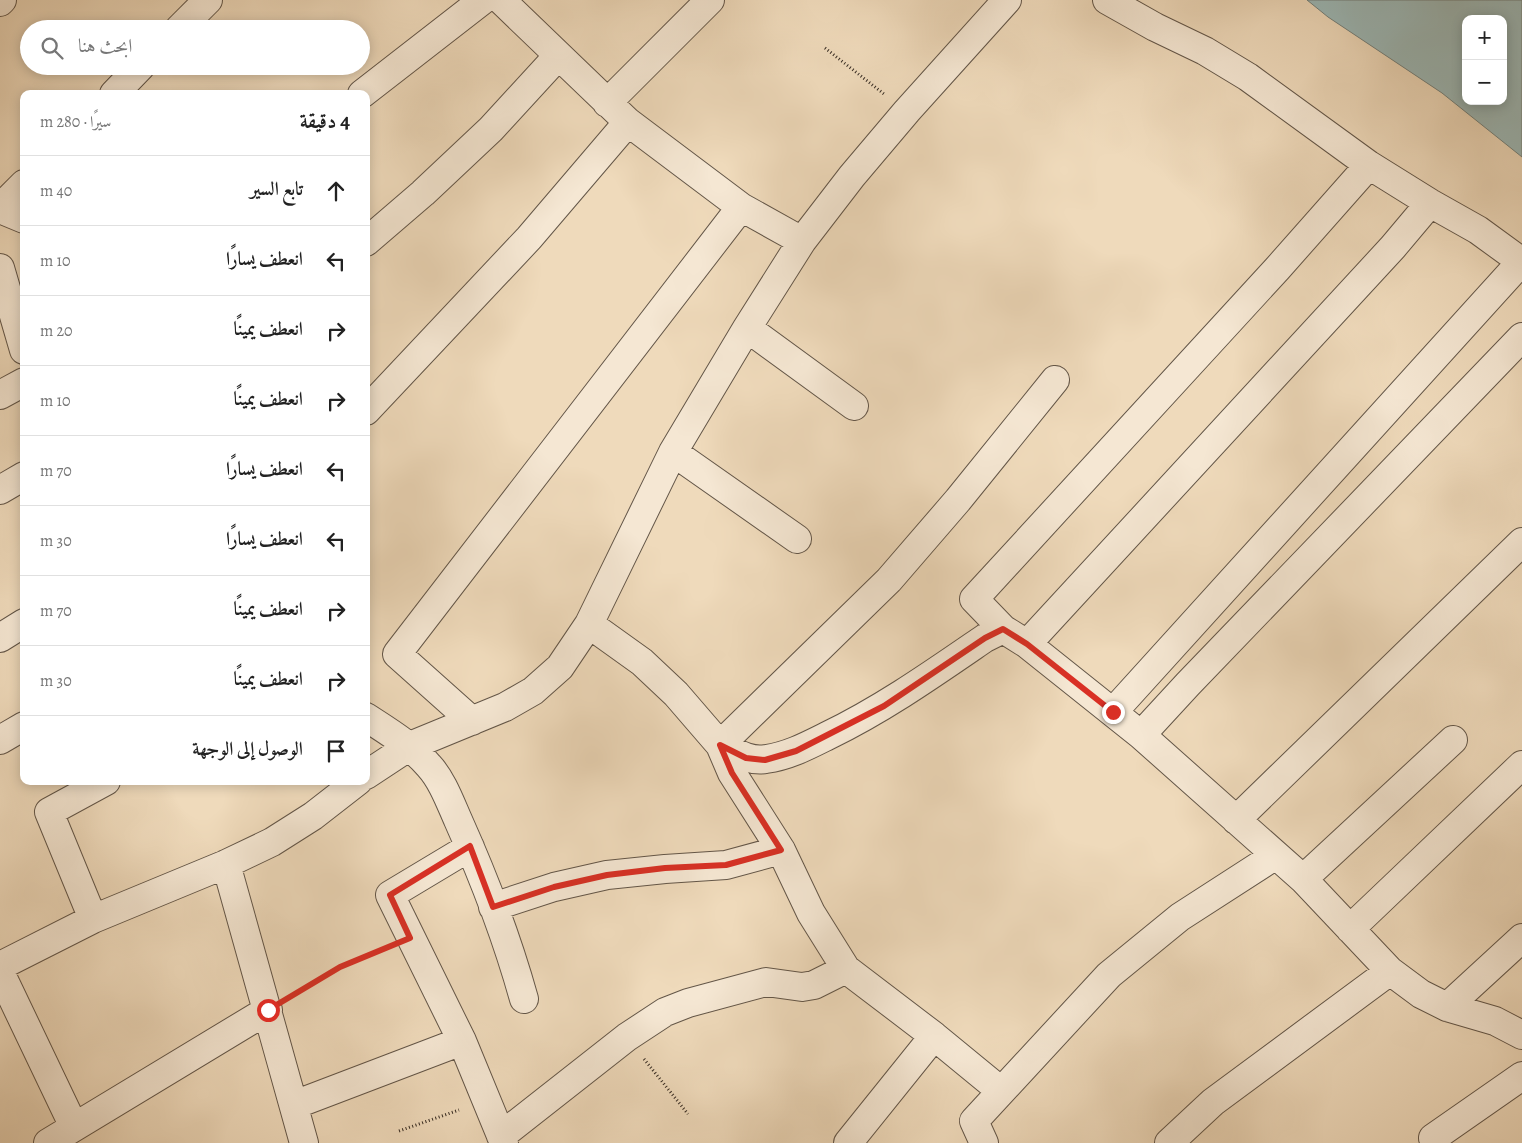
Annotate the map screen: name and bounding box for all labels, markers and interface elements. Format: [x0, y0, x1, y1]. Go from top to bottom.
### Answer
map controls [1462, 15, 1507, 105]
button: + [1462, 15, 1507, 60]
search box [20, 20, 370, 75]
text: ابحث هنا [78, 33, 132, 59]
icon: search [38, 34, 66, 62]
button: − [1462, 60, 1507, 105]
text: 4 دقيقة [300, 107, 350, 135]
text: سيرًا · 280 m [40, 111, 111, 133]
text: تابع السير [250, 176, 303, 202]
icon: ahead [322, 177, 350, 205]
text: 40 m [40, 180, 72, 202]
text: انعطف يسارًا [226, 246, 303, 272]
icon: left [322, 247, 350, 275]
text: 10 m [40, 250, 71, 272]
text: انعطف يمينًا [233, 316, 303, 342]
icon: right [322, 317, 350, 345]
text: 20 m [40, 320, 73, 342]
text: انعطف يمينًا [233, 386, 303, 412]
icon: right [322, 387, 350, 415]
text: 10 m [40, 390, 71, 412]
text: انعطف يسارًا [226, 456, 303, 482]
icon: left [322, 457, 350, 485]
text: 70 m [40, 460, 72, 482]
text: انعطف يسارًا [226, 526, 303, 552]
icon: left [322, 527, 350, 555]
text: 30 m [40, 530, 72, 552]
text: انعطف يمينًا [233, 596, 303, 622]
icon: right [322, 597, 350, 625]
text: 70 m [40, 600, 72, 622]
text: انعطف يمينًا [233, 666, 303, 692]
icon: right [322, 667, 350, 695]
text: 30 m [40, 670, 72, 692]
route end [1102, 701, 1125, 724]
text: الوصول إلى الوجهة [192, 736, 303, 762]
icon: arrive [322, 737, 350, 765]
route start [257, 999, 280, 1022]

